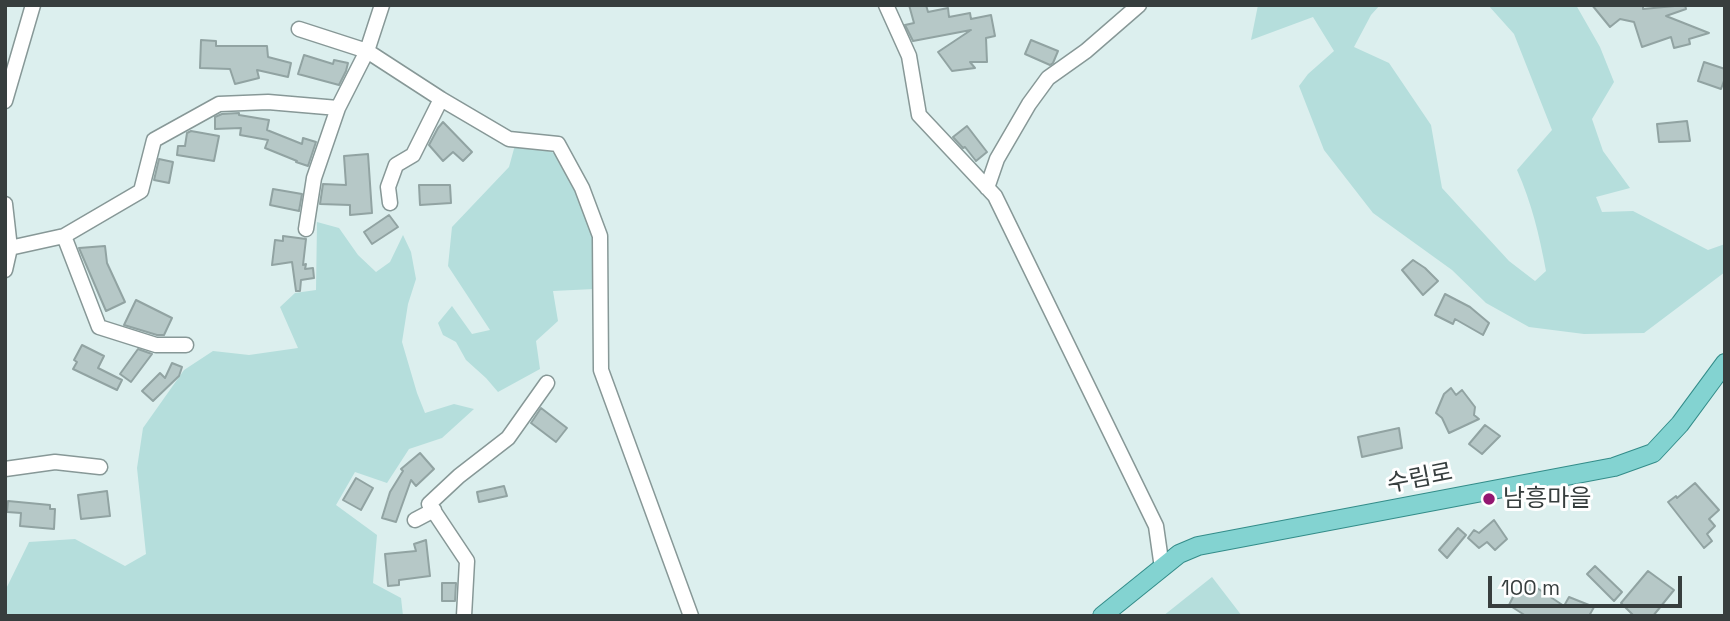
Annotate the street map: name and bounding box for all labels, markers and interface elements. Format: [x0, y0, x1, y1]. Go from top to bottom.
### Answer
street label: 수림로 [1385, 459, 1455, 499]
place label: 남흥마을 [1503, 485, 1591, 513]
marker: 남흥마을 [1481, 491, 1497, 507]
scale bar [1492, 562, 1686, 606]
text: 100 m [1501, 574, 1560, 601]

